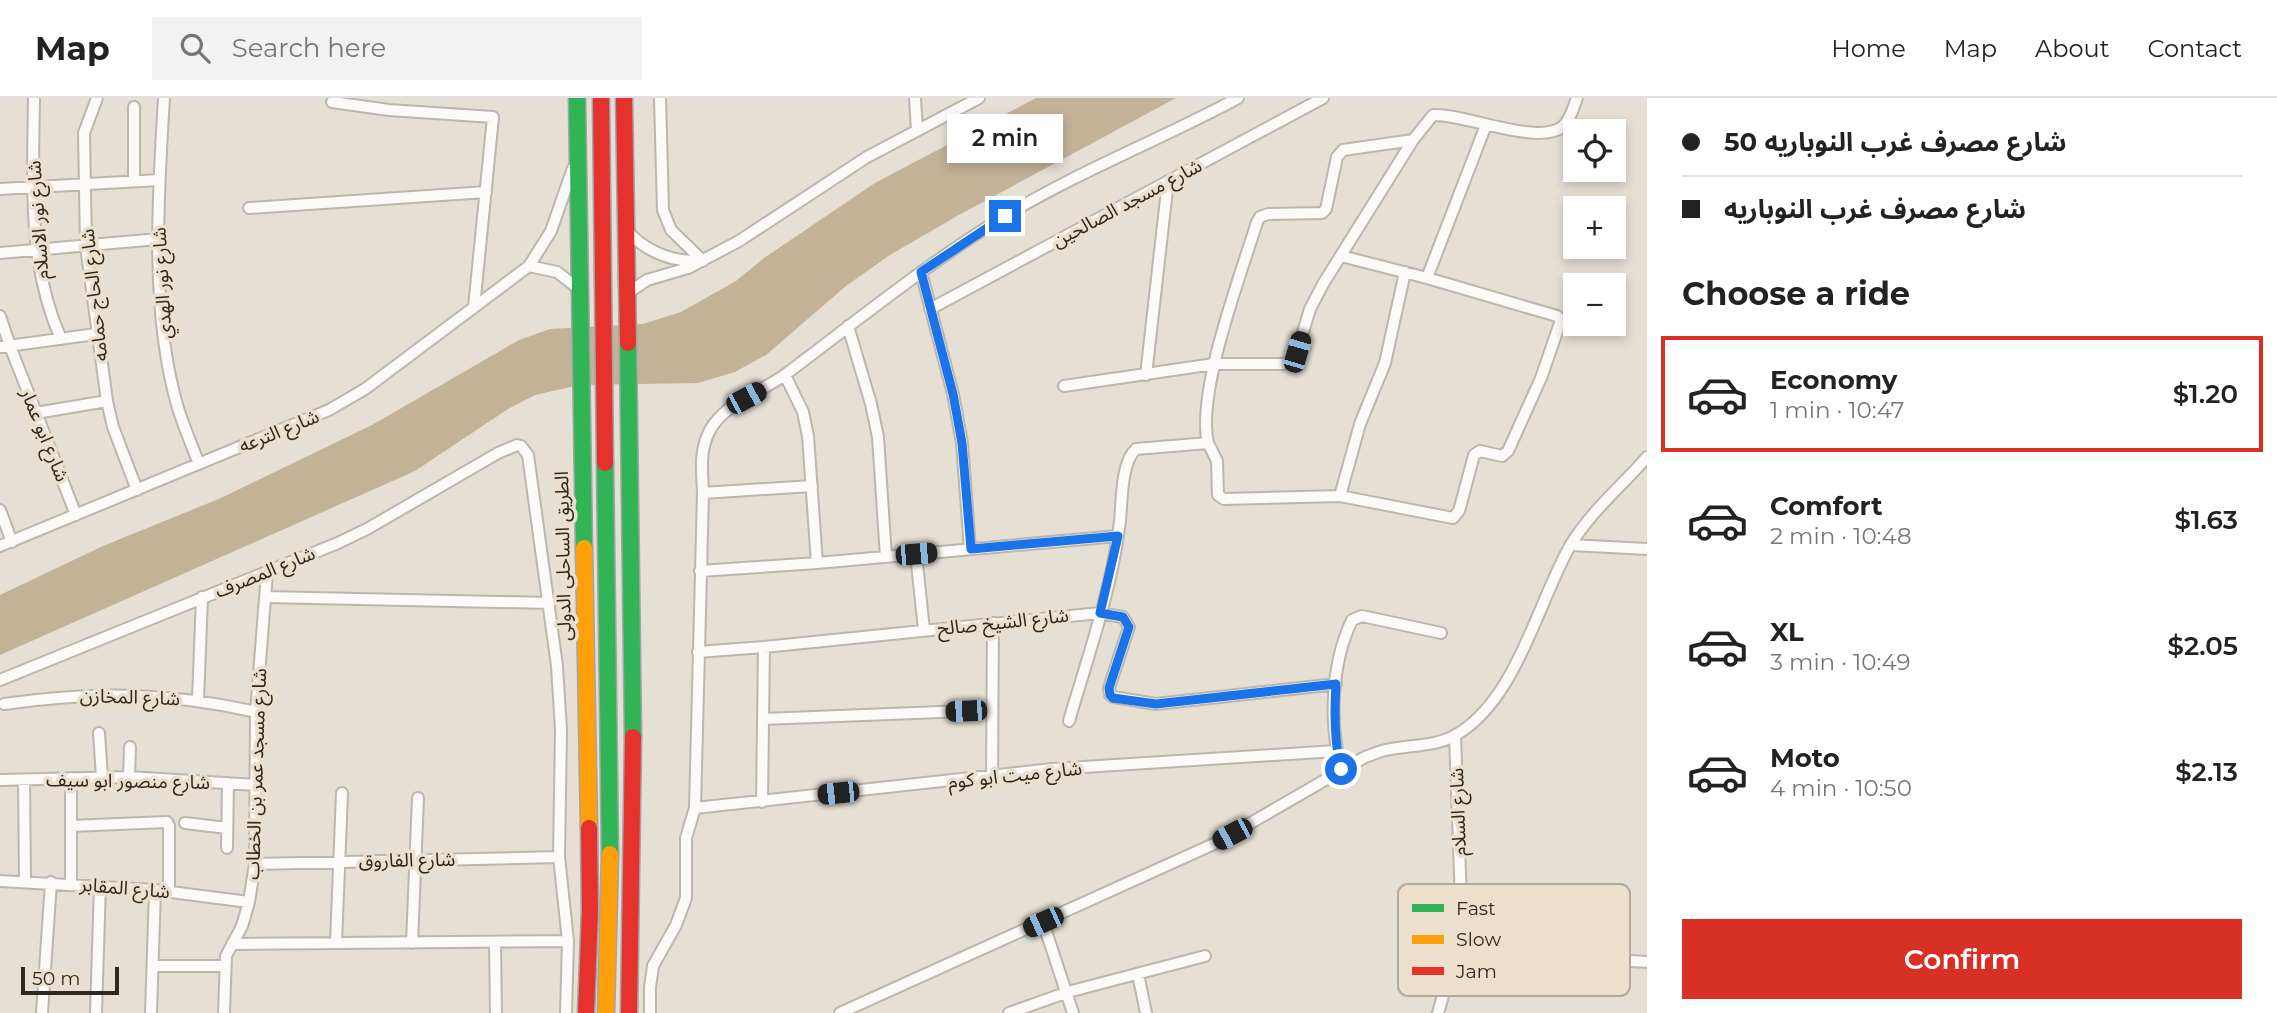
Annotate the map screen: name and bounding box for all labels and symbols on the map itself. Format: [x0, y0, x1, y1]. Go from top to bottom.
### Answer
callout: 2 min [947, 115, 1063, 164]
street label: شارع مسجد الصالحين [1048, 154, 1207, 254]
street label: شارع نور الاسلام [22, 160, 57, 280]
route end [989, 200, 1021, 232]
street label: شارع نور الهدي [148, 226, 180, 339]
street label: شارع الحاج حمامه [76, 227, 114, 362]
car [1282, 329, 1313, 375]
car [723, 379, 770, 417]
street label: شارع ابو عمار [14, 384, 74, 486]
street label: شارع الترعه [236, 405, 323, 459]
street label: الطريق الساحلى الدولى [550, 471, 576, 641]
street label: شارع المصرف [211, 541, 319, 604]
car [895, 542, 938, 566]
street label: شارع الشيخ صالح [936, 604, 1070, 643]
street label: شارع مسجد عمر بن الخطاب [241, 668, 273, 880]
street label: شارع المخازن [80, 684, 180, 712]
car [945, 700, 988, 722]
route start [1325, 753, 1357, 785]
street label: شارع ميت ابو كوم [947, 757, 1083, 796]
street label: شارع السلام [1445, 767, 1474, 856]
street label: شارع منصور ابو سيف [46, 768, 210, 796]
car [817, 780, 860, 806]
car [1209, 815, 1256, 853]
street label: شارع الفاروق [359, 848, 456, 874]
street label: شارع المقابر [78, 873, 171, 905]
legend [1398, 884, 1630, 996]
text: Fast [1456, 897, 1496, 920]
car [1020, 904, 1067, 940]
text: Slow [1456, 928, 1501, 951]
text: Jam [1455, 960, 1497, 983]
scale bar [21, 964, 119, 996]

